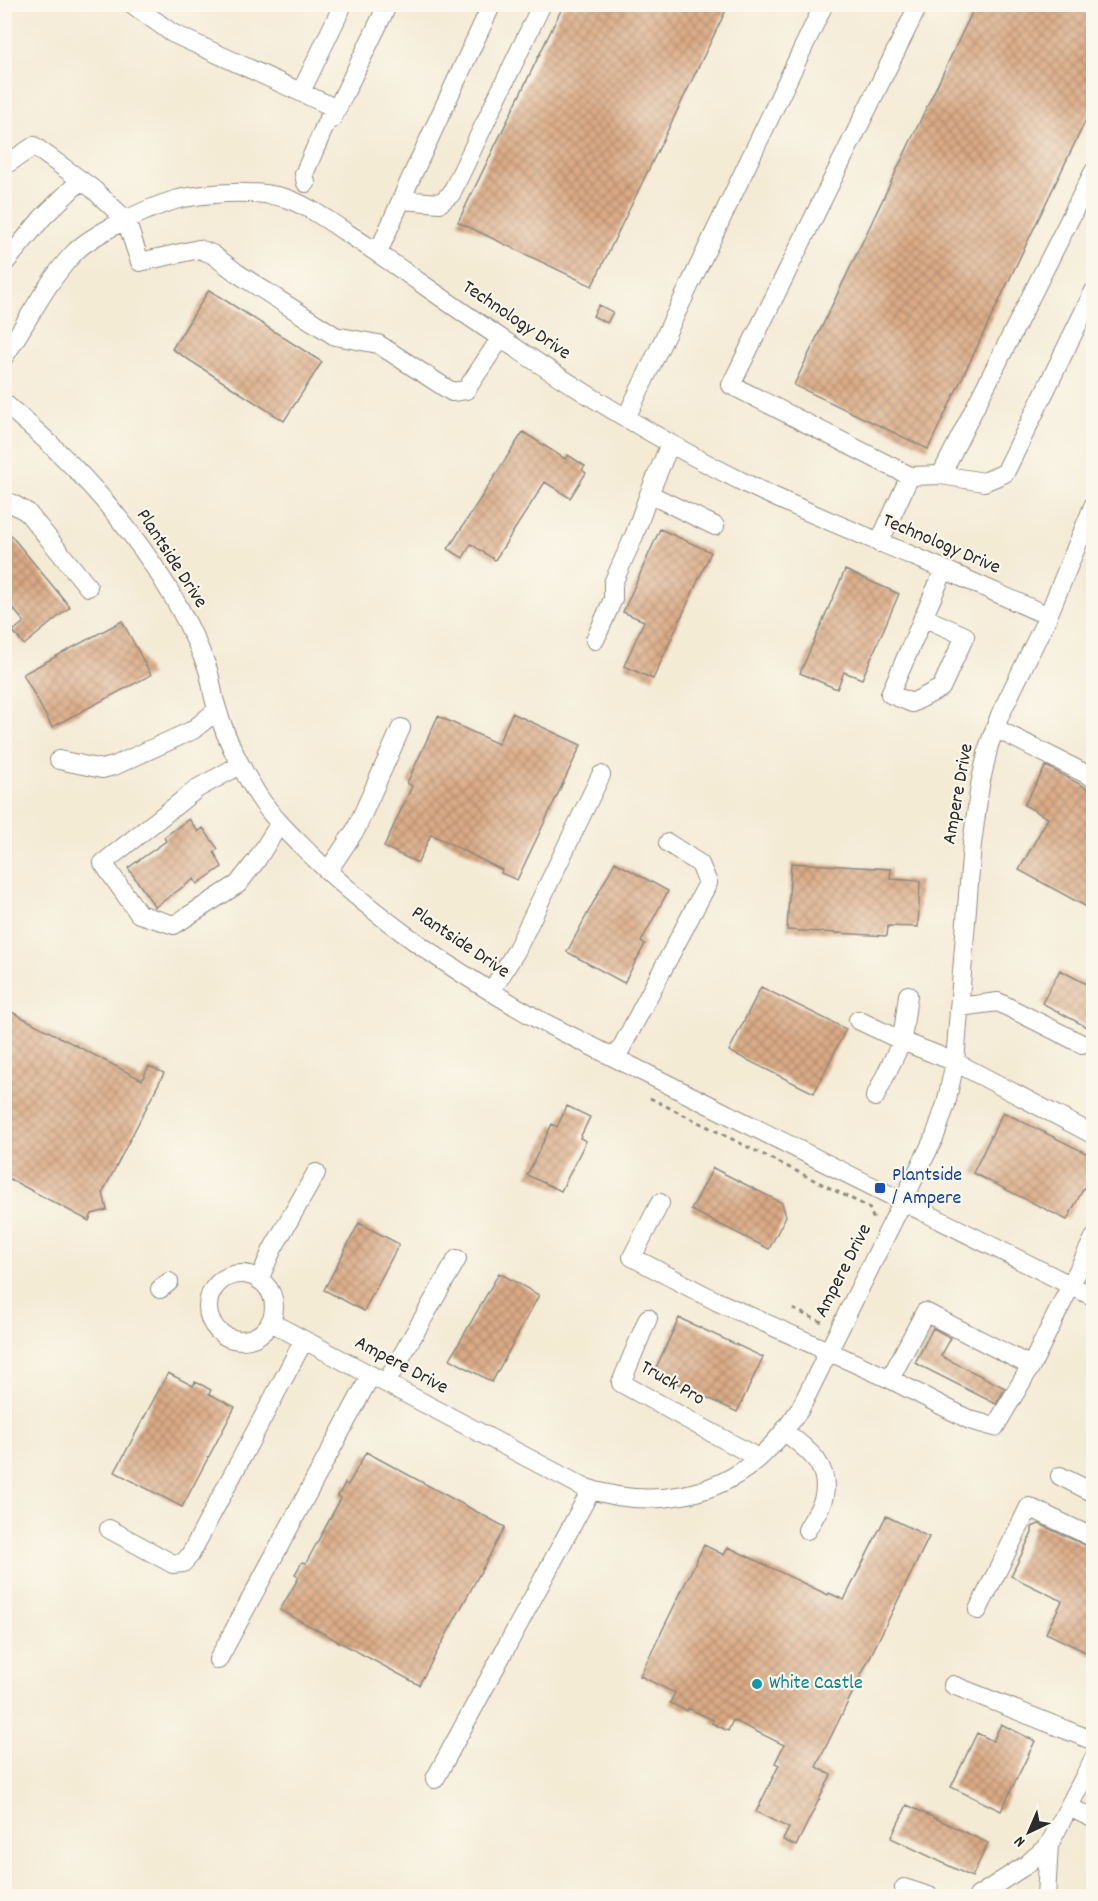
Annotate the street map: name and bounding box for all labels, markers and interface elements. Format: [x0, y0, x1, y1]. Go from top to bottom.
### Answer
street label: Technology Drive [456, 274, 576, 368]
street label: Plantside Drive [128, 504, 214, 614]
street label: Technology Drive [878, 508, 1005, 583]
street label: Ampere Drive [936, 741, 982, 847]
street label: Plantside Drive [405, 900, 515, 986]
place label: Plantside / Ampere [892, 1162, 962, 1213]
marker: Plantside / Ampere [873, 1181, 887, 1195]
street label: Ampere Drive [808, 1219, 880, 1323]
street label: Ampere Drive [349, 1330, 453, 1402]
street label: Truck Pro [635, 1354, 710, 1414]
place label: White Castle [769, 1670, 863, 1698]
marker: White Castle [750, 1677, 764, 1691]
north arrow [999, 1802, 1059, 1862]
text: N [1009, 1830, 1031, 1852]

